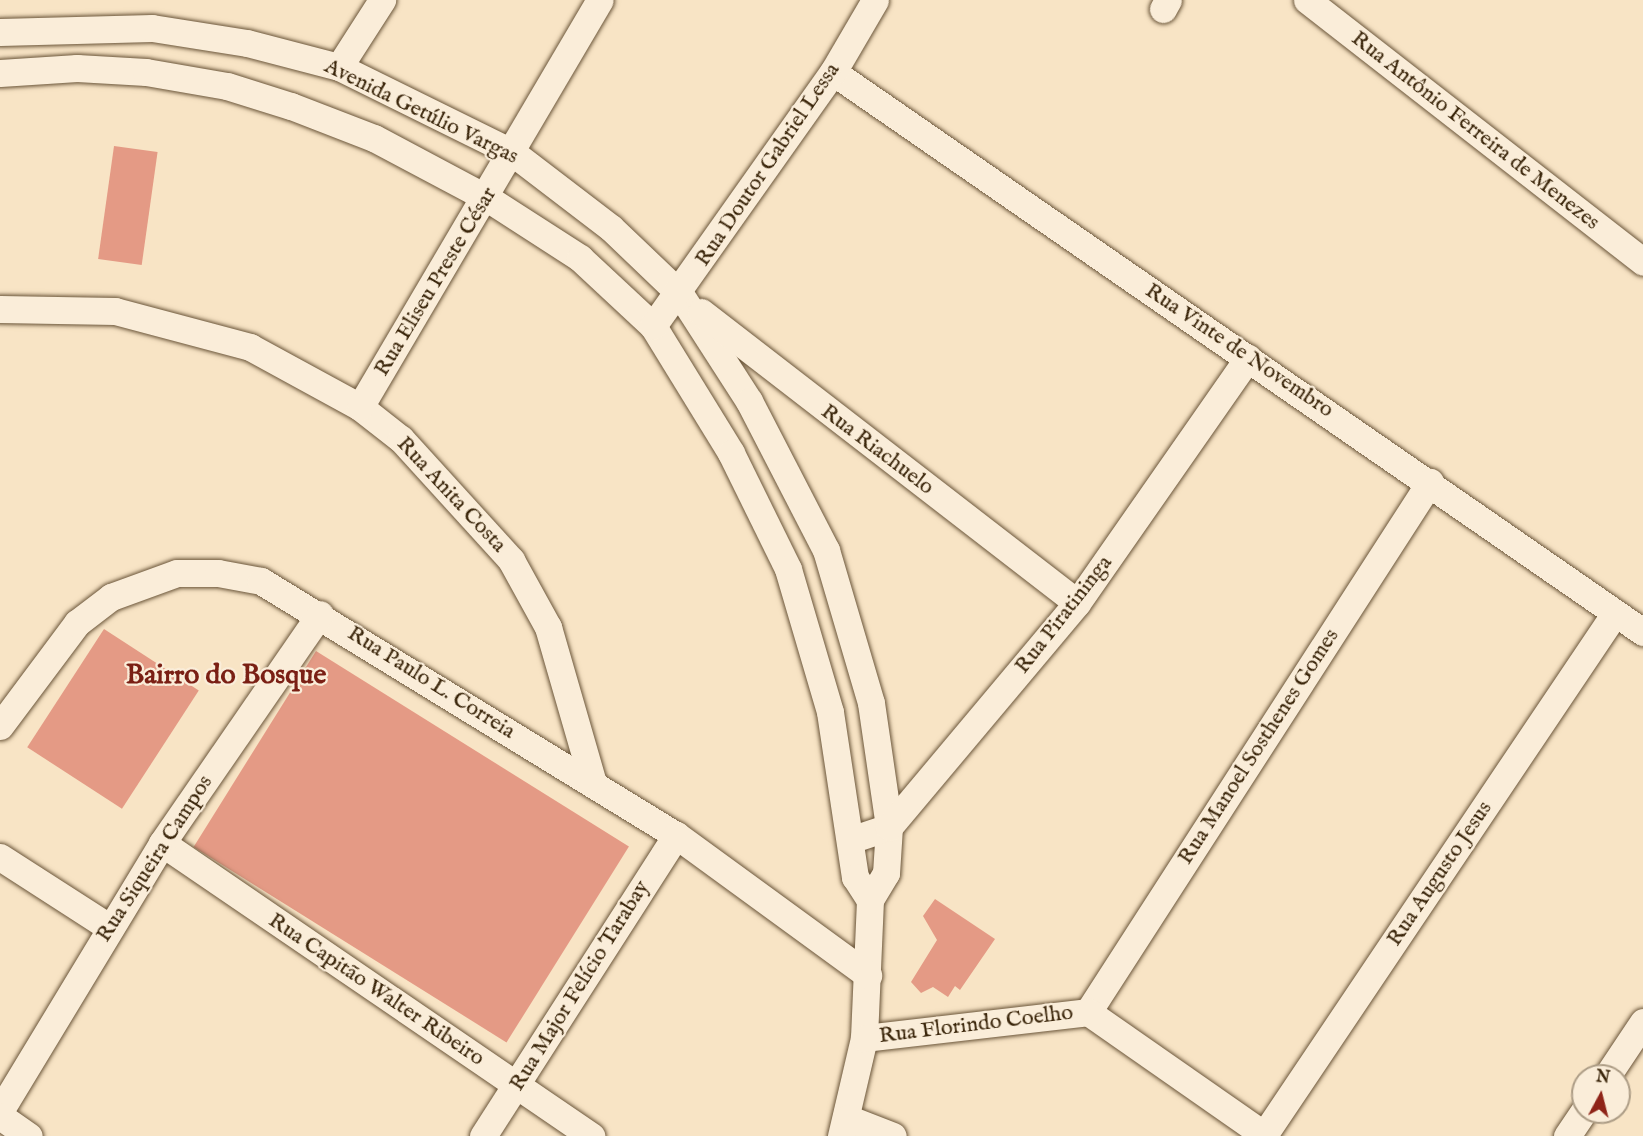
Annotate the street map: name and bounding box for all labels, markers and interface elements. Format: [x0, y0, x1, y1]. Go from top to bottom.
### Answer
street label: Rua Antônio Ferreira de Menezes [1346, 26, 1604, 236]
street label: Avenida Getúlio Vargas [320, 54, 522, 170]
street label: Rua Doutor Gabriel Lessa [690, 58, 846, 272]
street label: Rua Eliseu Preste César [369, 183, 503, 381]
street label: Rua Vinte de Novembro [1140, 278, 1338, 424]
street label: Rua Riachuelo [815, 399, 939, 501]
street label: Rua Anita Costa [391, 432, 511, 558]
street label: Rua Piratininga [1010, 551, 1118, 679]
street label: Rua Paulo L. Correia [342, 621, 520, 745]
street label: Rua Manoel Sosthenes Gomes [1173, 624, 1345, 870]
district label: Bairro do Bosque [126, 659, 326, 693]
street label: Rua Siqueira Campos [91, 771, 219, 947]
street label: Rua Augusto Jesus [1382, 796, 1498, 952]
street label: Rua Major Felício Tarabay [504, 876, 656, 1096]
street label: Rua Capitão Walter Ribeiro [263, 908, 489, 1072]
street label: Rua Florindo Coelho [877, 1000, 1075, 1050]
north arrow [1571, 1064, 1631, 1124]
text: N [1595, 1067, 1611, 1089]

